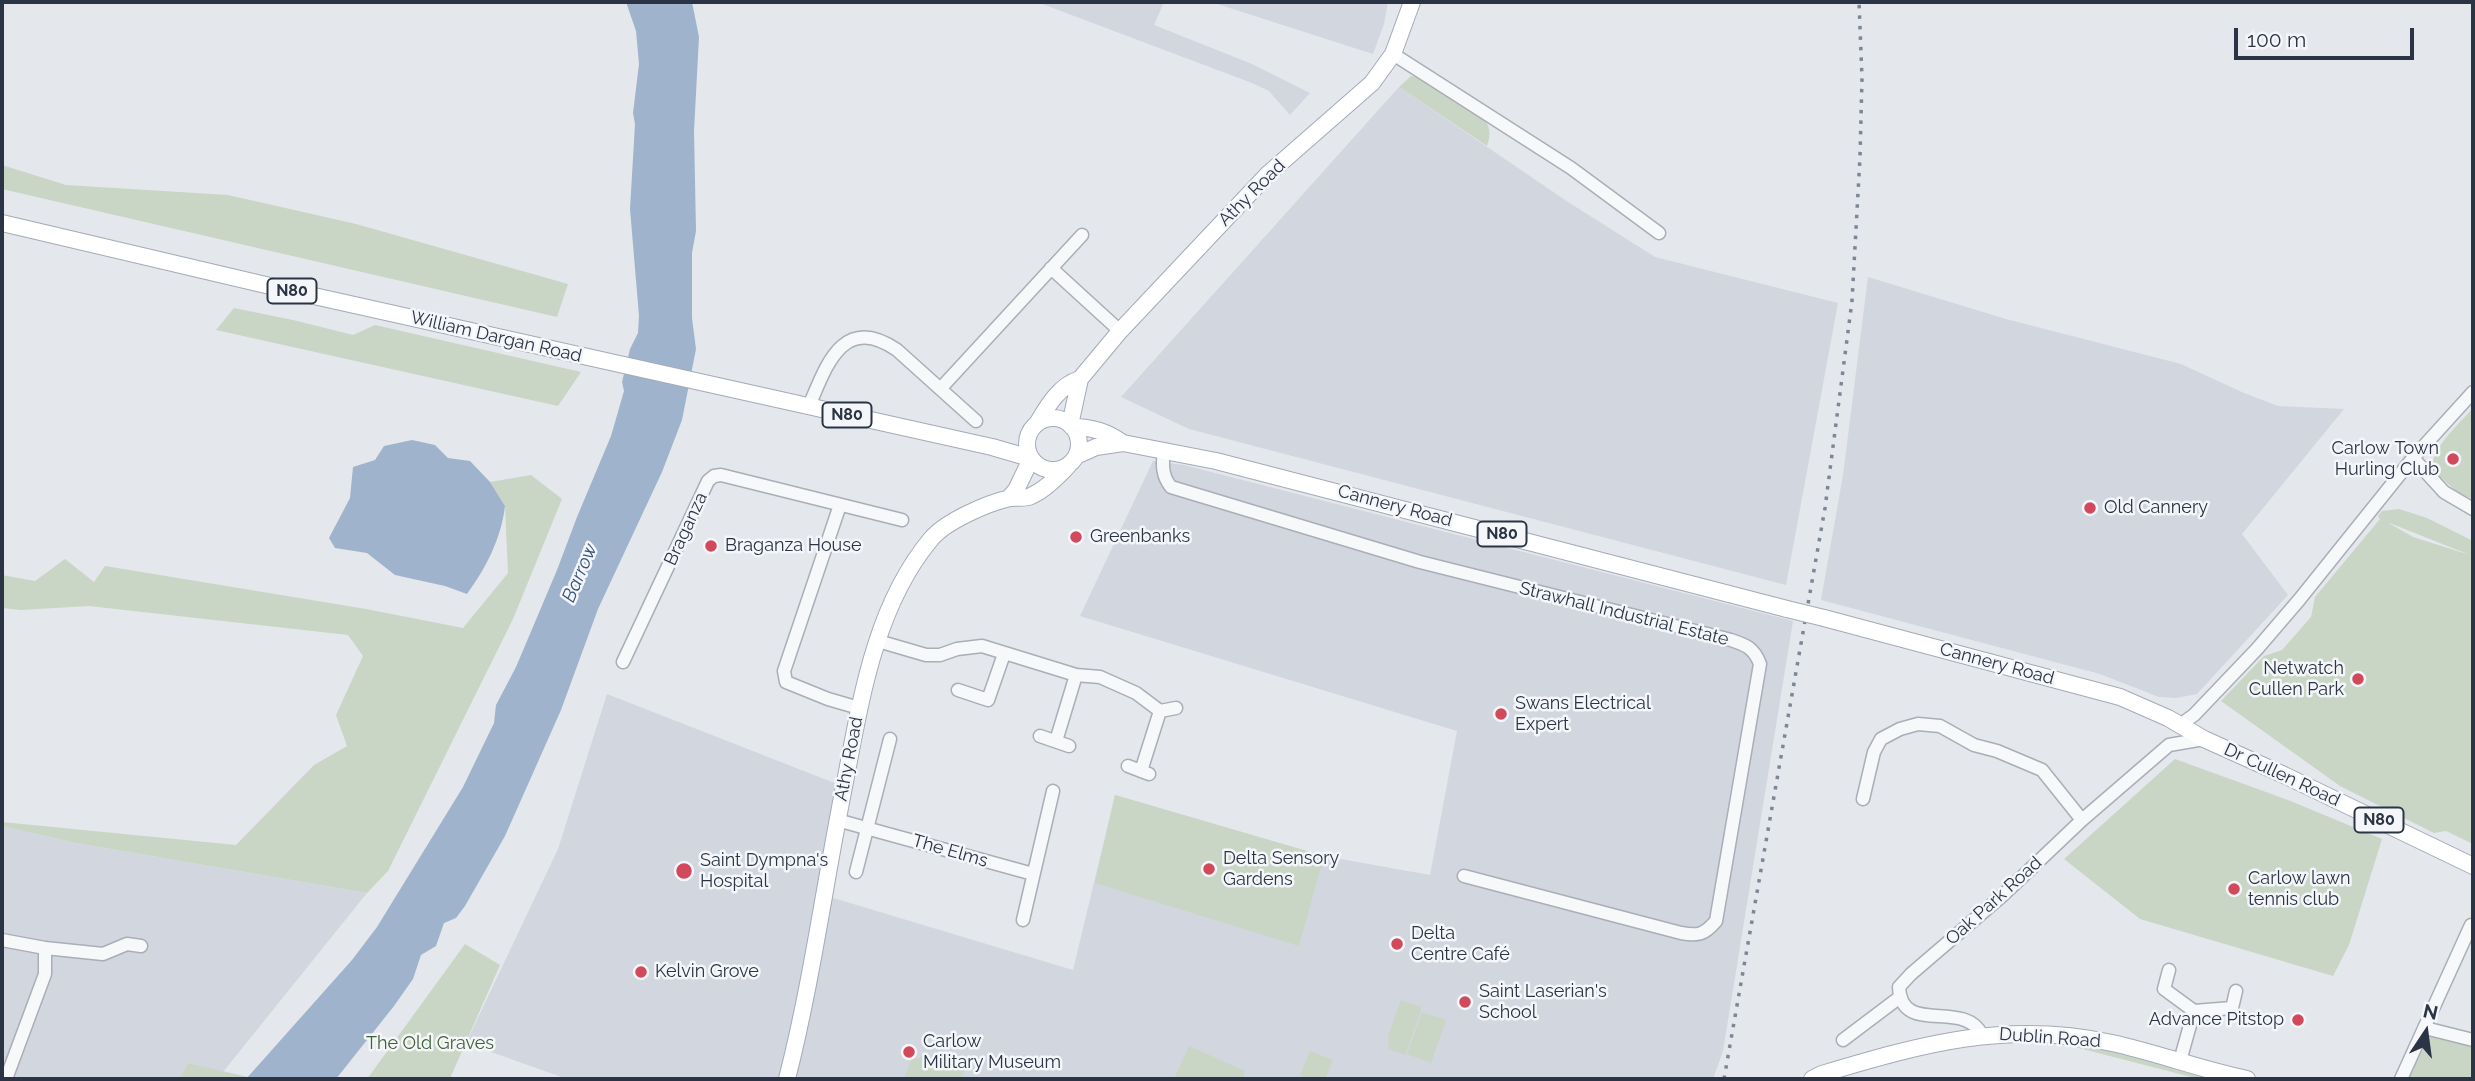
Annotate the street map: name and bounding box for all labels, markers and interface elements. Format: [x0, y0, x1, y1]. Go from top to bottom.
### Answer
scale bar [2237, 14, 2417, 58]
text: 100 m [2247, 27, 2306, 52]
street label: Athy Road [1214, 155, 1290, 231]
road number: N80 [268, 278, 316, 304]
street label: William Dargan Road [408, 307, 584, 367]
road number: N80 [822, 402, 872, 428]
place label: Carlow Town Hurling Club [2332, 438, 2439, 480]
marker: Carlow Town Hurling Club [2445, 451, 2461, 467]
street label: Cannery Road [1335, 480, 1455, 532]
street label: Braganza [660, 489, 712, 569]
place label: Old Cannery [2104, 497, 2208, 519]
marker: Old Cannery [2082, 500, 2098, 516]
road number: N80 [1478, 522, 1526, 547]
place label: Greenbanks [1090, 526, 1190, 548]
marker: Greenbanks [1068, 529, 1084, 545]
place label: Braganza House [725, 535, 862, 557]
marker: Braganza House [703, 538, 719, 554]
water label: Barrow [558, 540, 602, 606]
street label: Strawhall Industrial Estate [1517, 578, 1731, 650]
street label: Cannery Road [1937, 638, 2057, 690]
place label: Netwatch Cullen Park [2249, 658, 2344, 700]
marker: Netwatch Cullen Park [2350, 671, 2366, 687]
place label: Swans Electrical Expert [1515, 693, 1651, 736]
marker: Swans Electrical Expert [1493, 706, 1509, 722]
street label: Athy Road [830, 715, 868, 803]
street label: Dr Cullen Road [2221, 739, 2343, 811]
road number: N80 [2354, 807, 2404, 832]
street label: The Elms [910, 830, 990, 872]
place label: Delta Sensory Gardens [1223, 848, 1339, 890]
place label: Saint Dympna's Hospital [700, 850, 828, 892]
street label: Oak Park Road [1941, 852, 2047, 950]
marker: Saint Dympna's Hospital [674, 861, 694, 881]
marker: Delta Sensory Gardens [1201, 861, 1217, 877]
place label: Carlow lawn tennis club [2248, 868, 2351, 910]
marker: Carlow lawn tennis club [2226, 881, 2242, 897]
place label: Delta Centre Café [1411, 923, 1510, 965]
marker: Delta Centre Café [1389, 936, 1405, 952]
place label: Kelvin Grove [655, 961, 759, 983]
marker: Kelvin Grove [633, 964, 649, 980]
place label: Saint Laserian's School [1479, 981, 1607, 1024]
marker: Saint Laserian's School [1457, 994, 1473, 1010]
north arrow [2391, 997, 2461, 1067]
text: N [2421, 999, 2440, 1024]
place label: Advance Pitstop [2149, 1009, 2284, 1031]
marker: Advance Pitstop [2290, 1012, 2306, 1028]
street label: Dublin Road [1998, 1024, 2102, 1052]
place label: Carlow Military Museum [923, 1031, 1061, 1074]
park label: The Old Graves [366, 1033, 494, 1055]
marker: Carlow Military Museum [901, 1044, 917, 1060]

